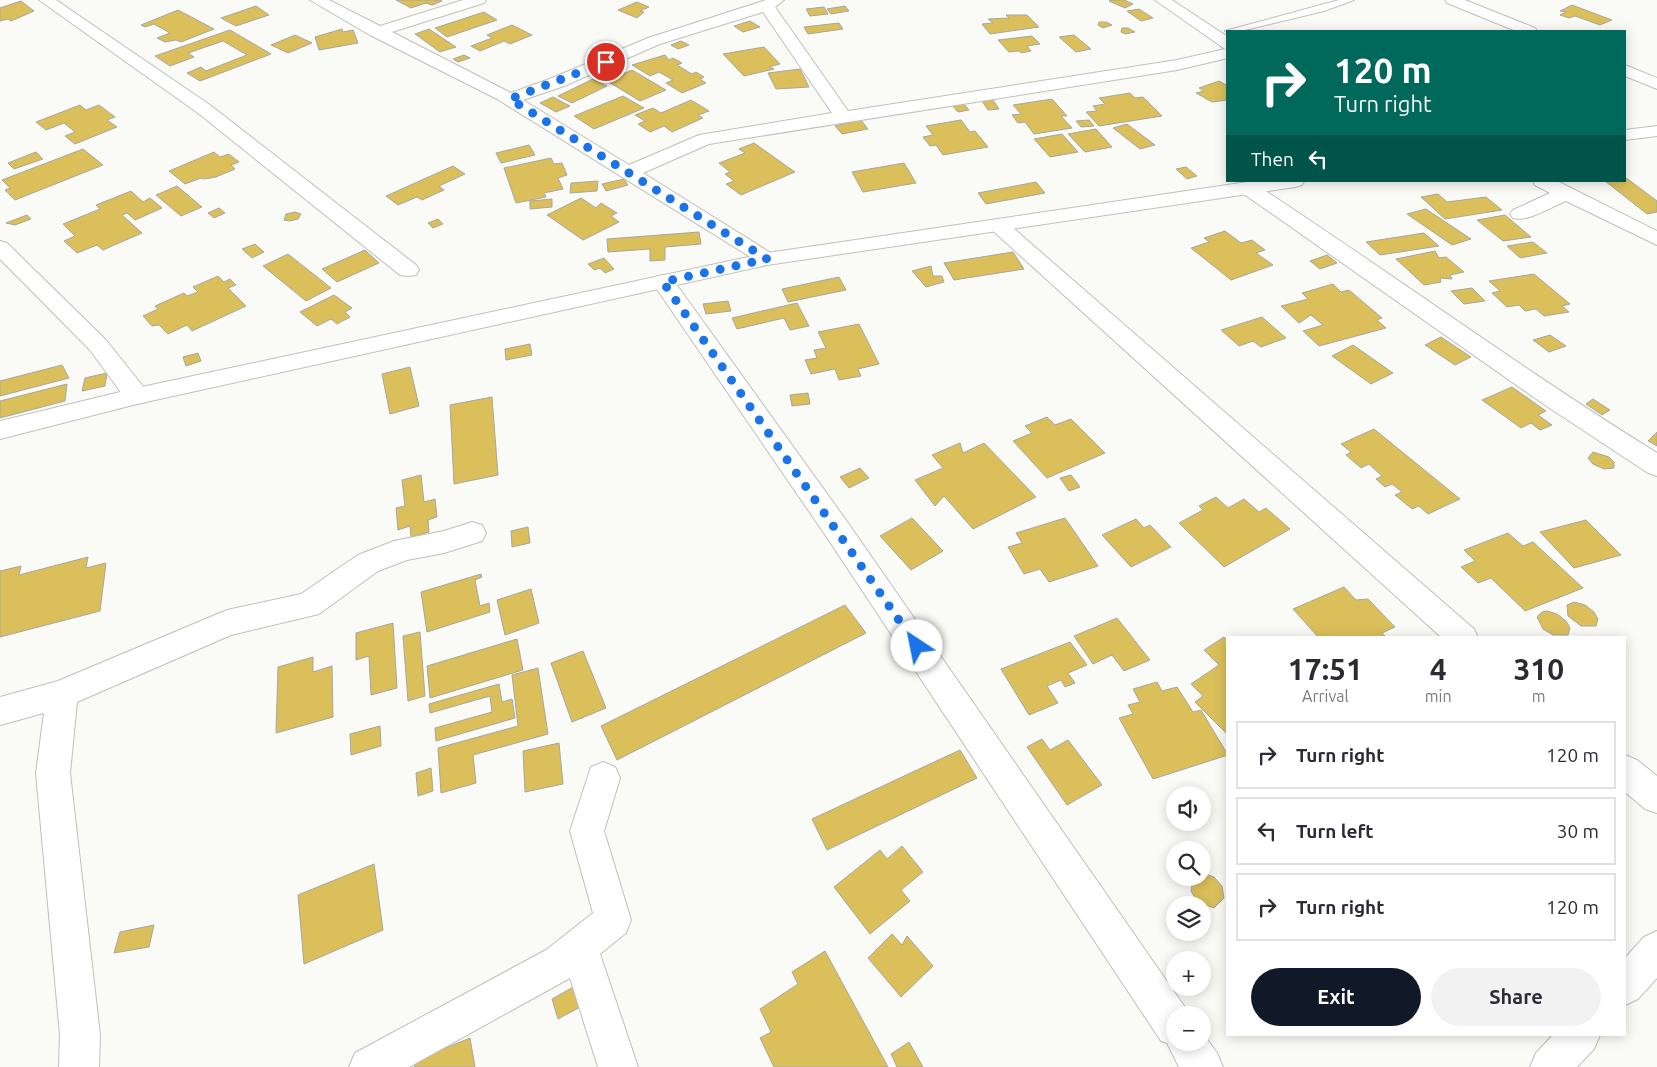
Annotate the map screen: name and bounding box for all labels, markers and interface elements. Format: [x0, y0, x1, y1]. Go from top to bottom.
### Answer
pin [585, 41, 627, 83]
icon: arrive [592, 48, 620, 76]
icon: right [1251, 50, 1316, 115]
text: 120 m [1334, 50, 1432, 90]
text: Turn right [1334, 91, 1432, 116]
icon: left [1304, 145, 1332, 173]
text: Then [1251, 148, 1294, 170]
position arrow [890, 619, 942, 671]
text: 17:51 [1288, 652, 1363, 686]
text: 4 [1430, 652, 1447, 686]
text: 310 [1513, 652, 1564, 686]
text: Arrival [1302, 687, 1349, 705]
text: min [1425, 687, 1452, 705]
text: m [1532, 687, 1546, 705]
icon: right [1253, 741, 1281, 769]
text: Turn right [1296, 744, 1384, 766]
text: 120 m [1546, 744, 1599, 766]
map controls [1166, 786, 1211, 1051]
button: sound [1166, 786, 1211, 831]
icon: left [1253, 817, 1281, 845]
text: Turn left [1296, 820, 1374, 842]
text: 30 m [1557, 820, 1599, 842]
button: search [1166, 841, 1211, 886]
icon: right [1253, 893, 1281, 921]
button: layers [1166, 896, 1211, 941]
text: Turn right [1296, 896, 1384, 918]
text: 120 m [1546, 896, 1599, 918]
button: + [1166, 951, 1211, 996]
button: Exit [1251, 968, 1421, 1026]
button: Share [1431, 968, 1601, 1026]
button: − [1166, 1006, 1211, 1051]

